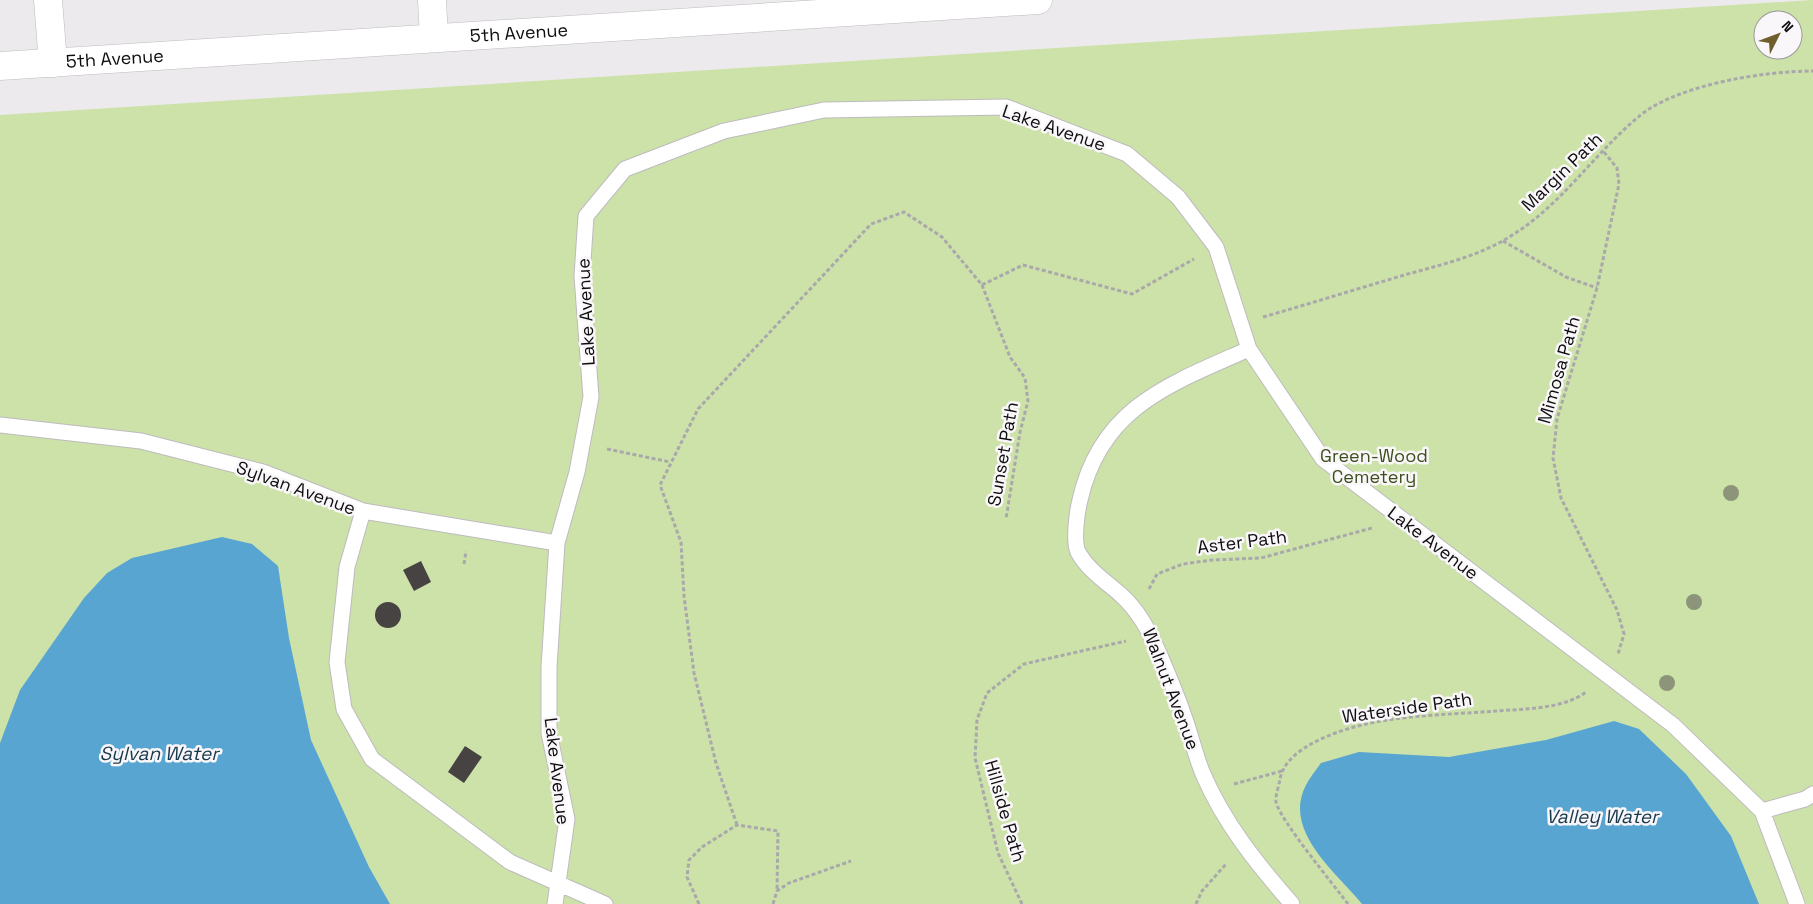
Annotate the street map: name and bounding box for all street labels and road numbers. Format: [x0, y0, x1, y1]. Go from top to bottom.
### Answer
street label: 5th Avenue [469, 18, 569, 47]
street label: 5th Avenue [65, 44, 164, 73]
street label: Lake Avenue [999, 99, 1109, 156]
street label: Margin Path [1516, 127, 1607, 216]
street label: Lake Avenue [571, 257, 600, 367]
street label: Mimosa Path [1532, 313, 1585, 426]
street label: Sunset Path [982, 400, 1023, 508]
street label: Sylvan Avenue [233, 455, 359, 520]
street label: Lake Avenue [1383, 501, 1483, 584]
street label: Aster Path [1196, 525, 1288, 558]
street label: Walnut Avenue [1138, 625, 1205, 753]
street label: Waterside Path [1340, 687, 1473, 728]
street label: Lake Avenue [540, 716, 575, 826]
street label: Hillside Path [980, 757, 1031, 865]

